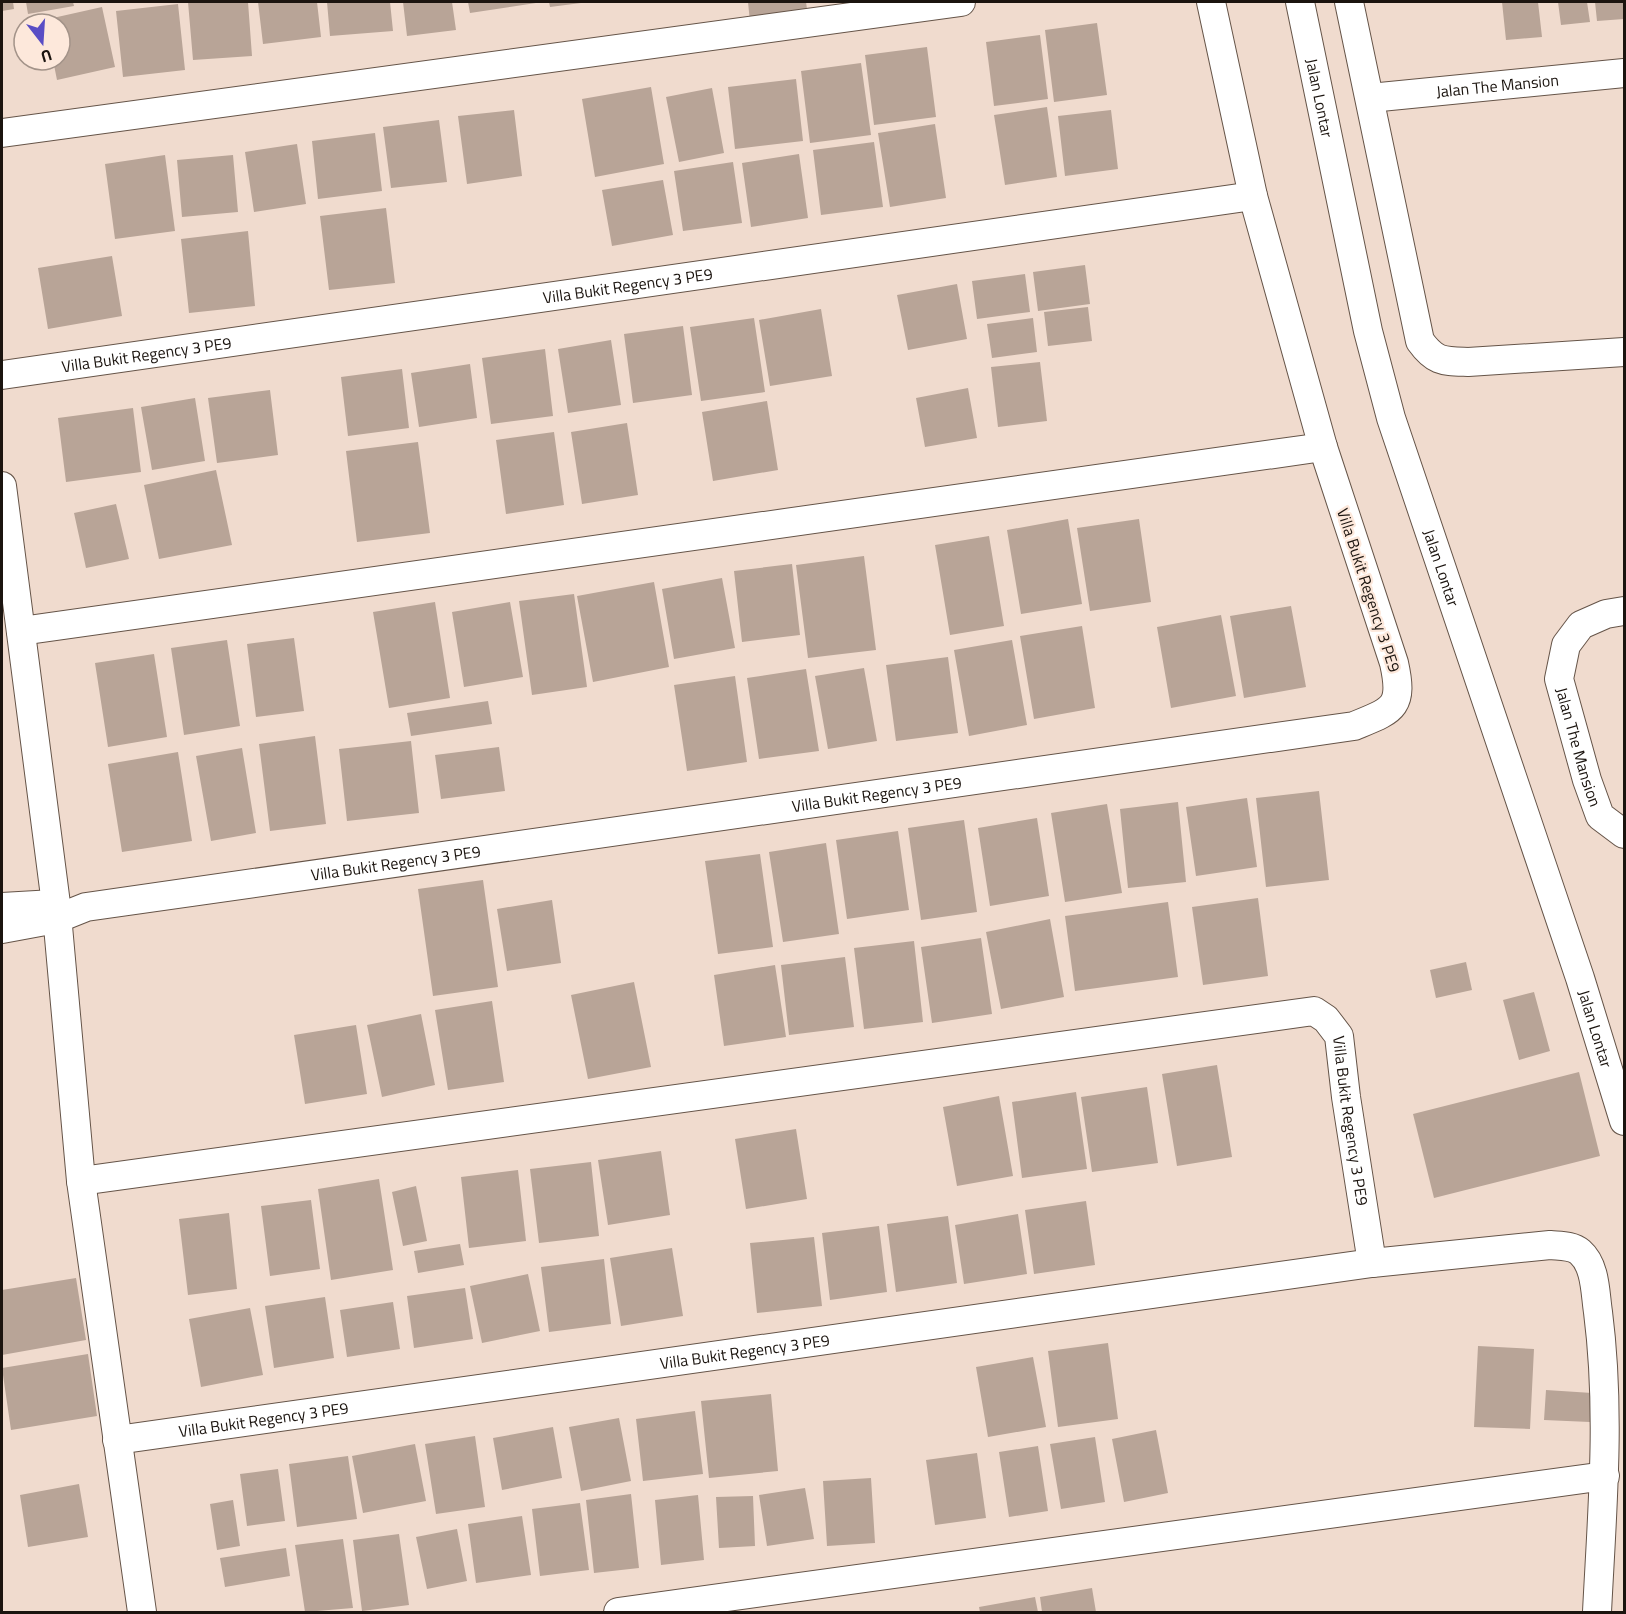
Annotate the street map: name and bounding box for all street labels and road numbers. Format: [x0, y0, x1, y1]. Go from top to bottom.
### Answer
street label: Jalan Lontar [1300, 56, 1340, 140]
street label: Jalan The Mansion [1435, 67, 1560, 103]
street label: Villa Bukit Regency 3 PE9 [541, 261, 714, 309]
street label: Villa Bukit Regency 3 PE9 [60, 330, 233, 378]
street label: Villa Bukit Regency 3 PE9 [1331, 505, 1407, 675]
street label: Jalan Lontar [1417, 526, 1466, 610]
street label: Jalan The Mansion [1550, 685, 1608, 810]
street label: Villa Bukit Regency 3 PE9 [790, 770, 963, 818]
street label: Villa Bukit Regency 3 PE9 [309, 839, 482, 887]
street label: Jalan Lontar [1572, 987, 1619, 1071]
street label: Villa Bukit Regency 3 PE9 [1327, 1034, 1375, 1207]
street label: Villa Bukit Regency 3 PE9 [658, 1328, 831, 1375]
street label: Villa Bukit Regency 3 PE9 [177, 1395, 350, 1443]

